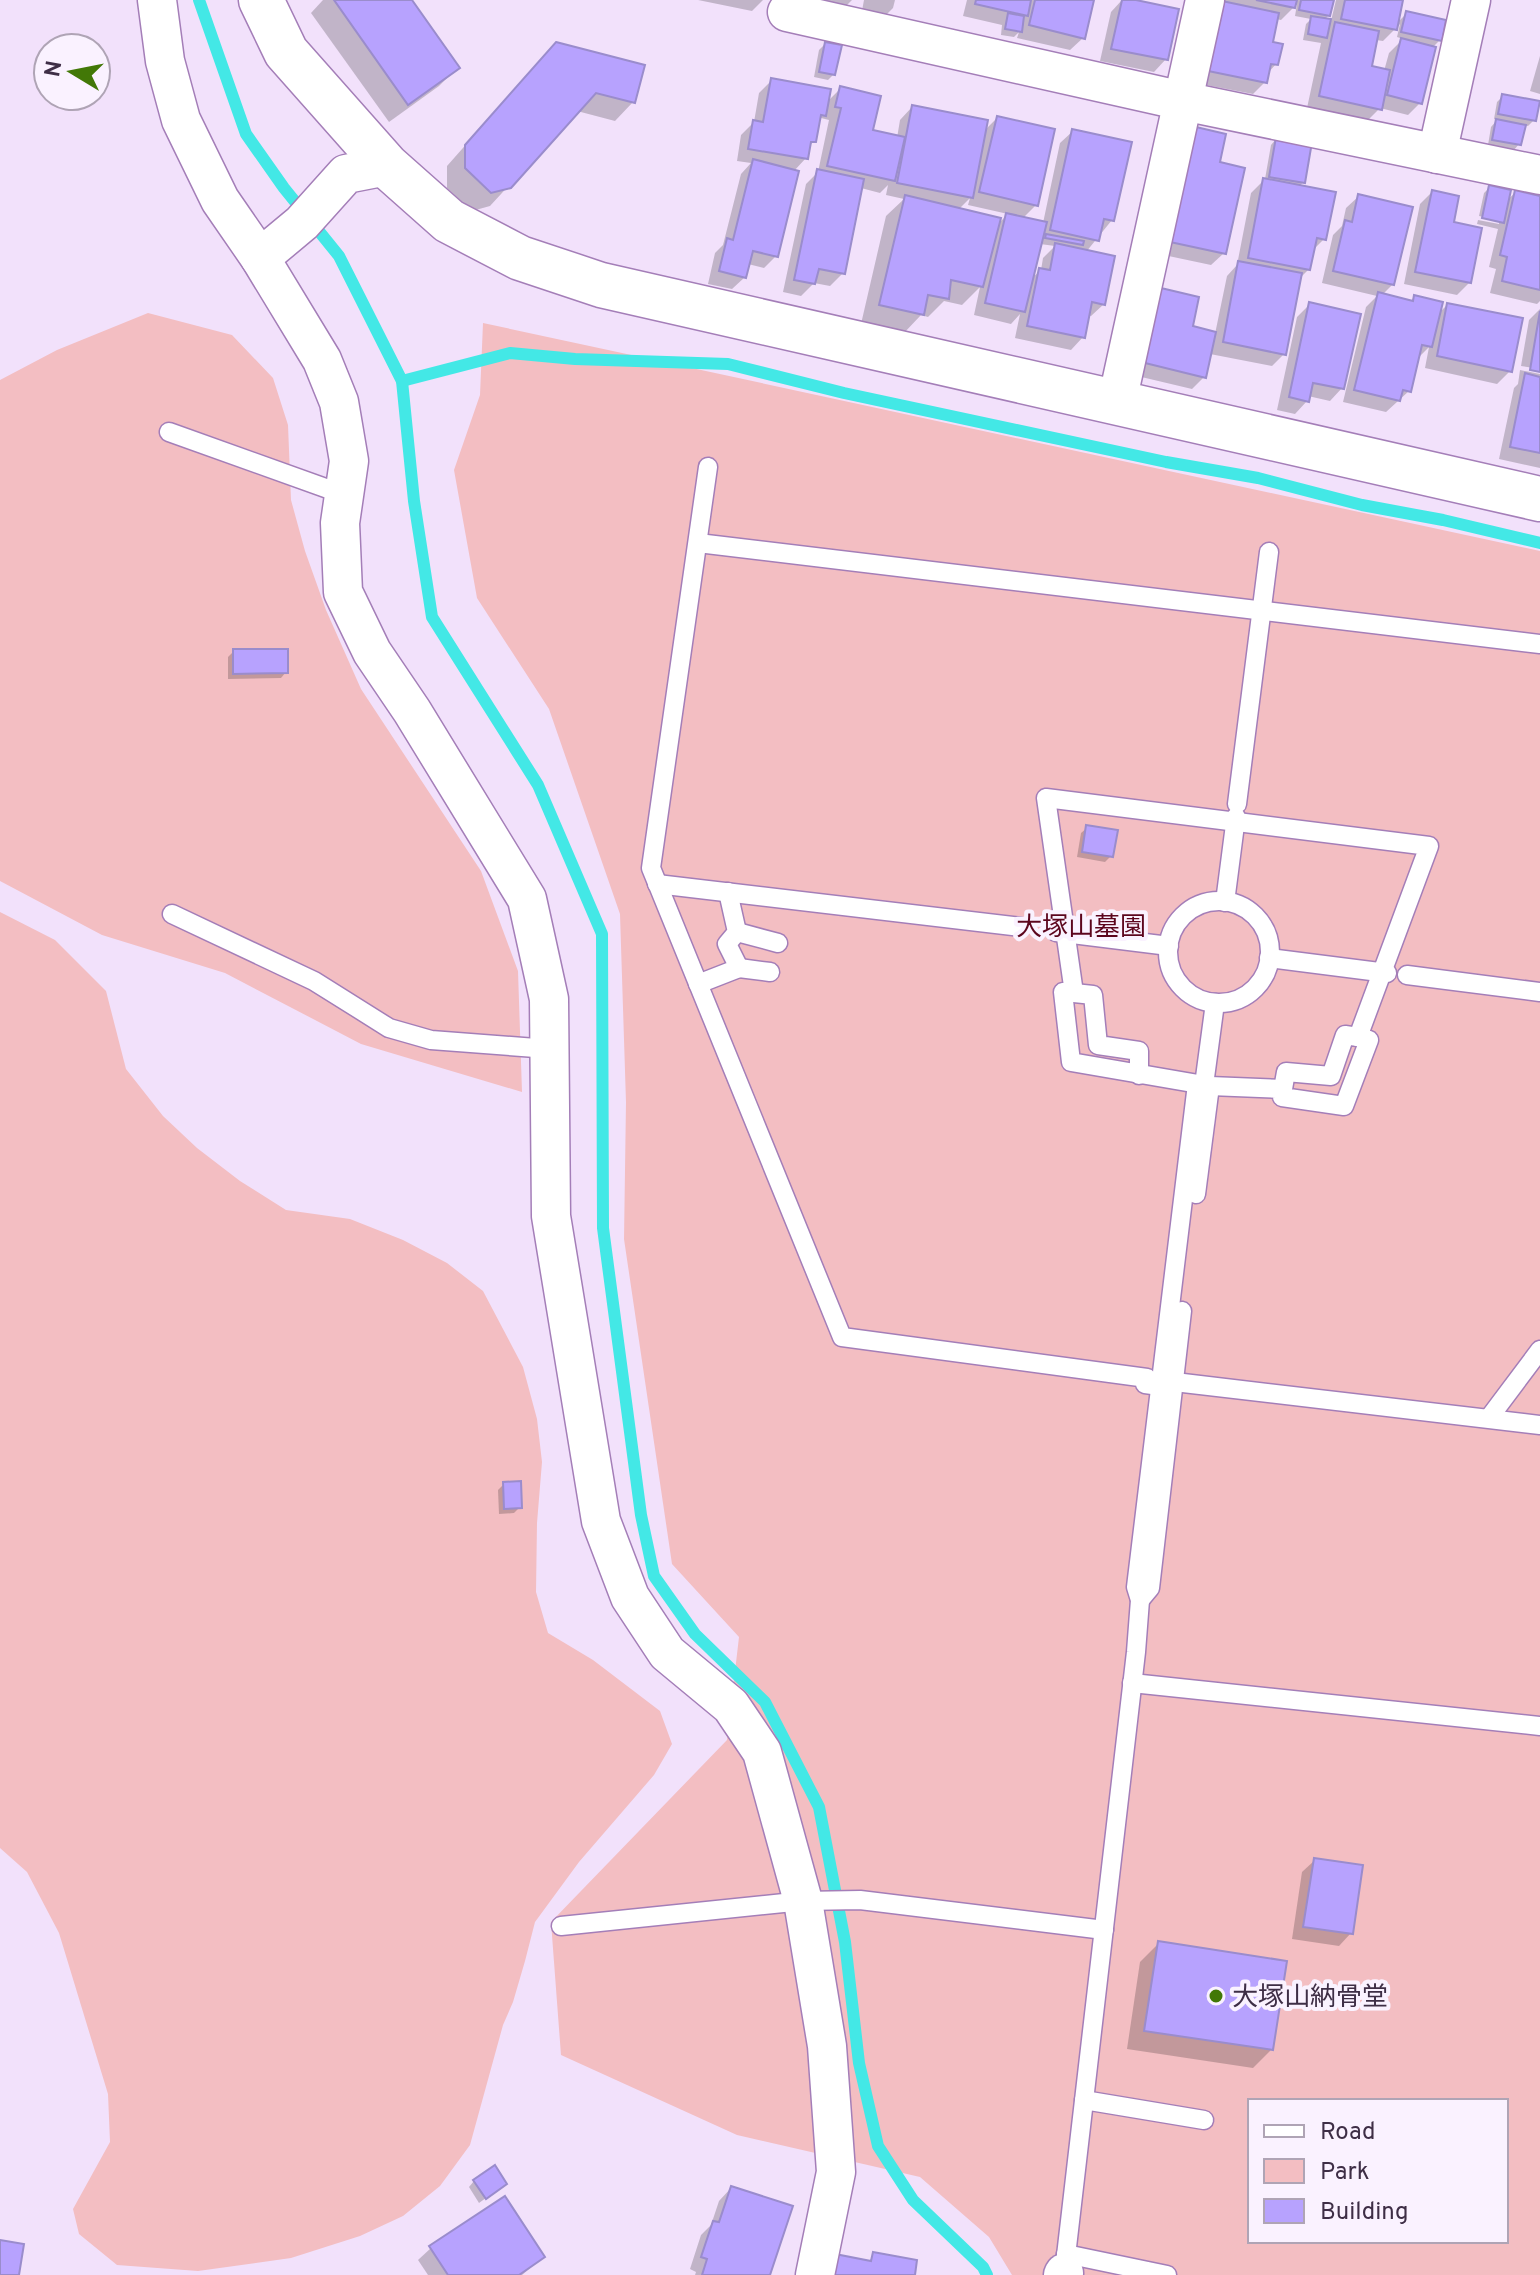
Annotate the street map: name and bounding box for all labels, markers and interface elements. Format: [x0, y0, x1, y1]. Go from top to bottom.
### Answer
north arrow [32, 32, 112, 112]
text: N [40, 59, 69, 79]
park label: 大塚山墓園 [1016, 912, 1146, 945]
place label: 大塚山納骨堂 [1232, 1982, 1388, 2015]
marker: 大塚山納骨堂 [1207, 1987, 1225, 2005]
legend [1248, 2099, 1508, 2243]
text: Road [1320, 2118, 1376, 2148]
text: Park [1320, 2158, 1370, 2188]
text: Building [1320, 2198, 1409, 2228]

